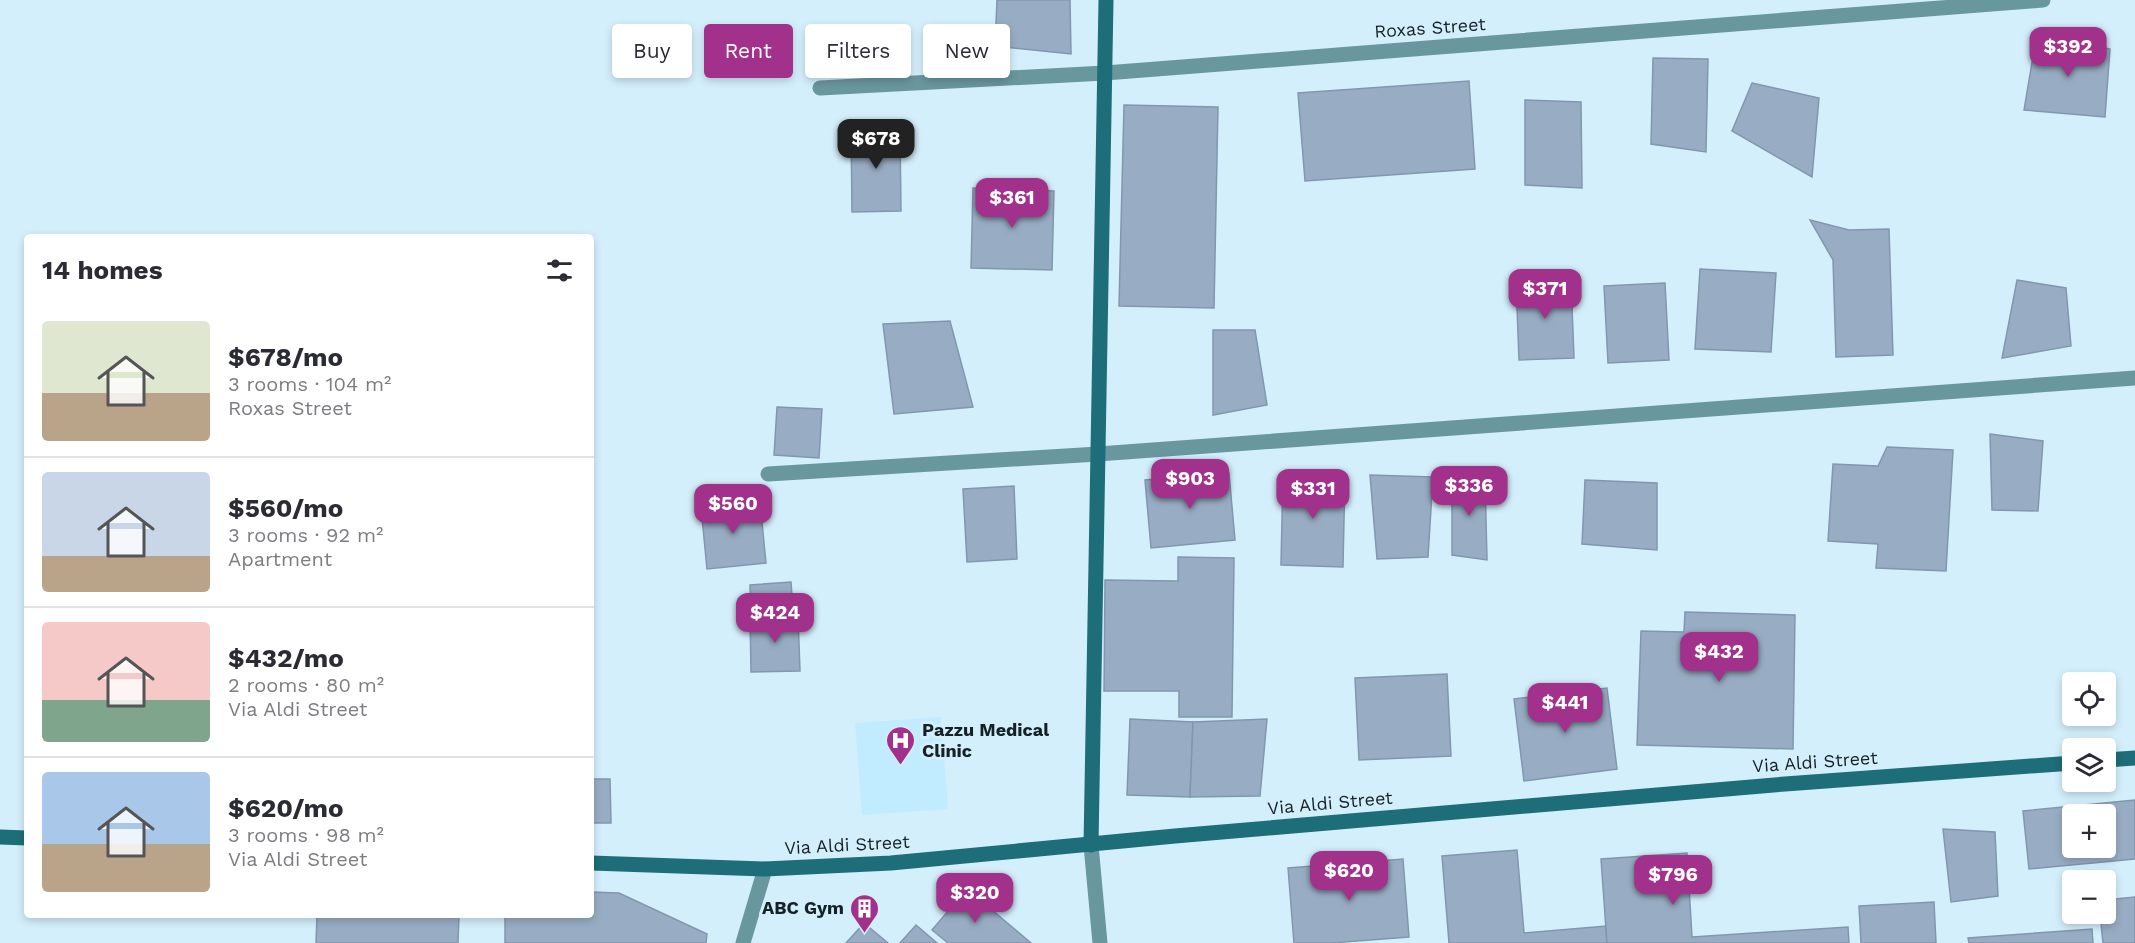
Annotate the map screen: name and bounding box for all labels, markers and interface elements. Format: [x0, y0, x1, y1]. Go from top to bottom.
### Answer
street label: Roxas Street [1374, 13, 1487, 42]
chip: Buy [612, 24, 692, 78]
chip: Rent [704, 24, 793, 78]
chip: Filters [805, 24, 911, 78]
chip: New [923, 24, 1010, 78]
pin: $392 [2032, 27, 2104, 78]
text: $392 [2044, 34, 2092, 58]
pin: $678 [840, 119, 912, 170]
text: $678 [852, 126, 901, 150]
pin: $361 [976, 178, 1048, 229]
text: $361 [989, 185, 1035, 209]
icon: filters [543, 254, 576, 287]
text: 14 homes [42, 255, 163, 285]
pin: $371 [1509, 269, 1581, 320]
text: $371 [1523, 276, 1567, 300]
text: $678/mo [228, 342, 343, 372]
icon: home [90, 345, 162, 417]
text: 3 rooms · 104 m² [228, 372, 391, 396]
text: Roxas Street [228, 396, 352, 420]
pin: $903 [1154, 459, 1226, 510]
text: $903 [1165, 466, 1215, 490]
pin: $336 [1433, 466, 1505, 517]
pin: $331 [1277, 469, 1349, 520]
text: $336 [1445, 473, 1493, 497]
text: $331 [1290, 476, 1336, 500]
pin: $560 [697, 484, 769, 535]
text: $560 [708, 491, 758, 515]
text: $560/mo [228, 493, 343, 523]
icon: home [90, 496, 162, 568]
text: 3 rooms · 92 m² [228, 523, 383, 547]
text: Apartment [228, 547, 332, 571]
pin: $424 [739, 593, 811, 644]
text: $424 [750, 600, 800, 624]
pin: $432 [1683, 632, 1755, 683]
text: $432 [1694, 639, 1744, 663]
text: $432/mo [228, 643, 344, 673]
icon: home [90, 646, 162, 718]
map controls [2062, 672, 2116, 924]
button: locate [2062, 672, 2116, 726]
text: 2 rooms · 80 m² [228, 673, 384, 697]
pin: $441 [1529, 683, 1601, 734]
text: $441 [1542, 690, 1588, 714]
text: Via Aldi Street [228, 697, 367, 721]
place label: Pazzu Medical Clinic [922, 719, 1049, 761]
hospital icon: Pazzu Medical Clinic [885, 724, 917, 766]
button: layers [2062, 738, 2116, 792]
street label: Via Aldi Street [1752, 747, 1879, 776]
street label: Via Aldi Street [1267, 787, 1394, 818]
text: $620/mo [228, 793, 344, 823]
icon: home [90, 796, 162, 868]
button: + [2062, 804, 2116, 858]
text: 3 rooms · 98 m² [228, 823, 384, 847]
street label: Via Aldi Street [784, 831, 911, 858]
text: Via Aldi Street [228, 847, 367, 871]
pin: $620 [1313, 851, 1385, 902]
pin: $796 [1637, 855, 1709, 906]
text: $620 [1324, 858, 1374, 882]
text: $796 [1648, 862, 1698, 886]
button: − [2062, 870, 2116, 924]
pin: $320 [939, 873, 1011, 924]
text: $320 [950, 880, 1000, 904]
building icon: ABC Gym [849, 892, 881, 934]
place label: ABC Gym [762, 897, 844, 918]

